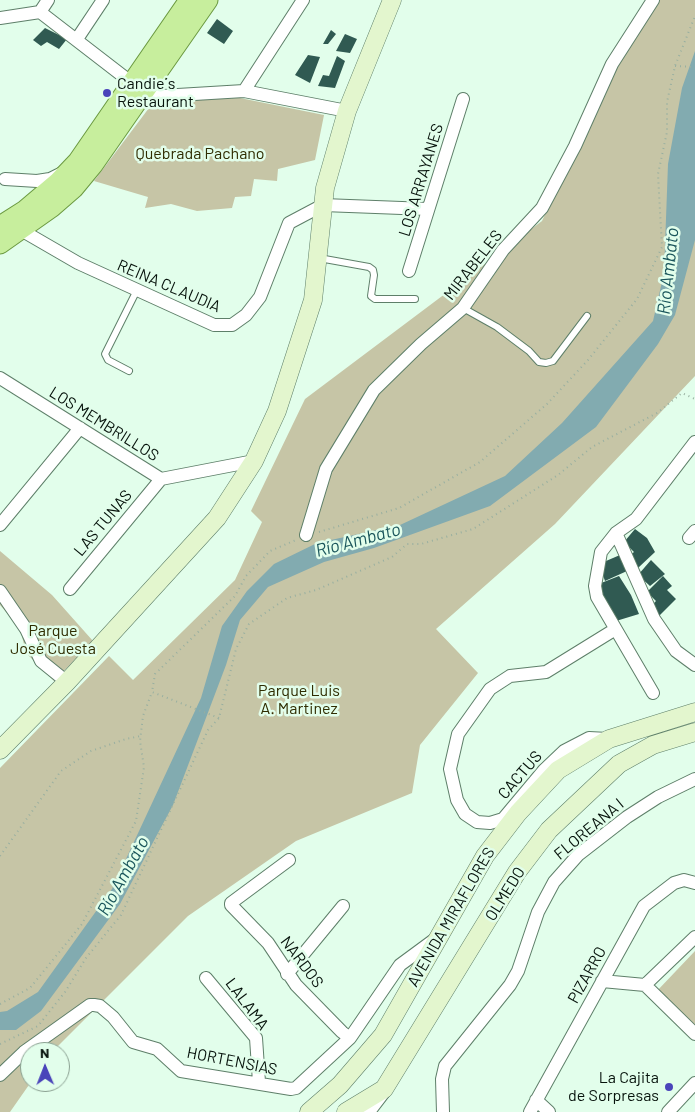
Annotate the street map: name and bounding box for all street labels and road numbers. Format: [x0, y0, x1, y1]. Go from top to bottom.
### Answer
street label: LOS ARRAYANES [395, 121, 447, 239]
street label: MIRABELES [440, 226, 506, 304]
street label: REINA CLAUDIA [114, 256, 224, 316]
street label: LOS MEMBRILLOS [46, 383, 162, 465]
street label: LAS TUNAS [70, 486, 136, 560]
street label: CACTUS [494, 747, 546, 803]
street label: FLOREANA I [550, 794, 628, 864]
street label: AVENIDA MIRAFLORES [403, 844, 499, 990]
street label: OLMEDO [481, 863, 529, 925]
street label: NARDOS [276, 932, 328, 992]
street label: PIZARRO [564, 943, 610, 1007]
street label: LALAMA [221, 974, 273, 1034]
street label: HORTENSIAS [185, 1043, 279, 1079]

